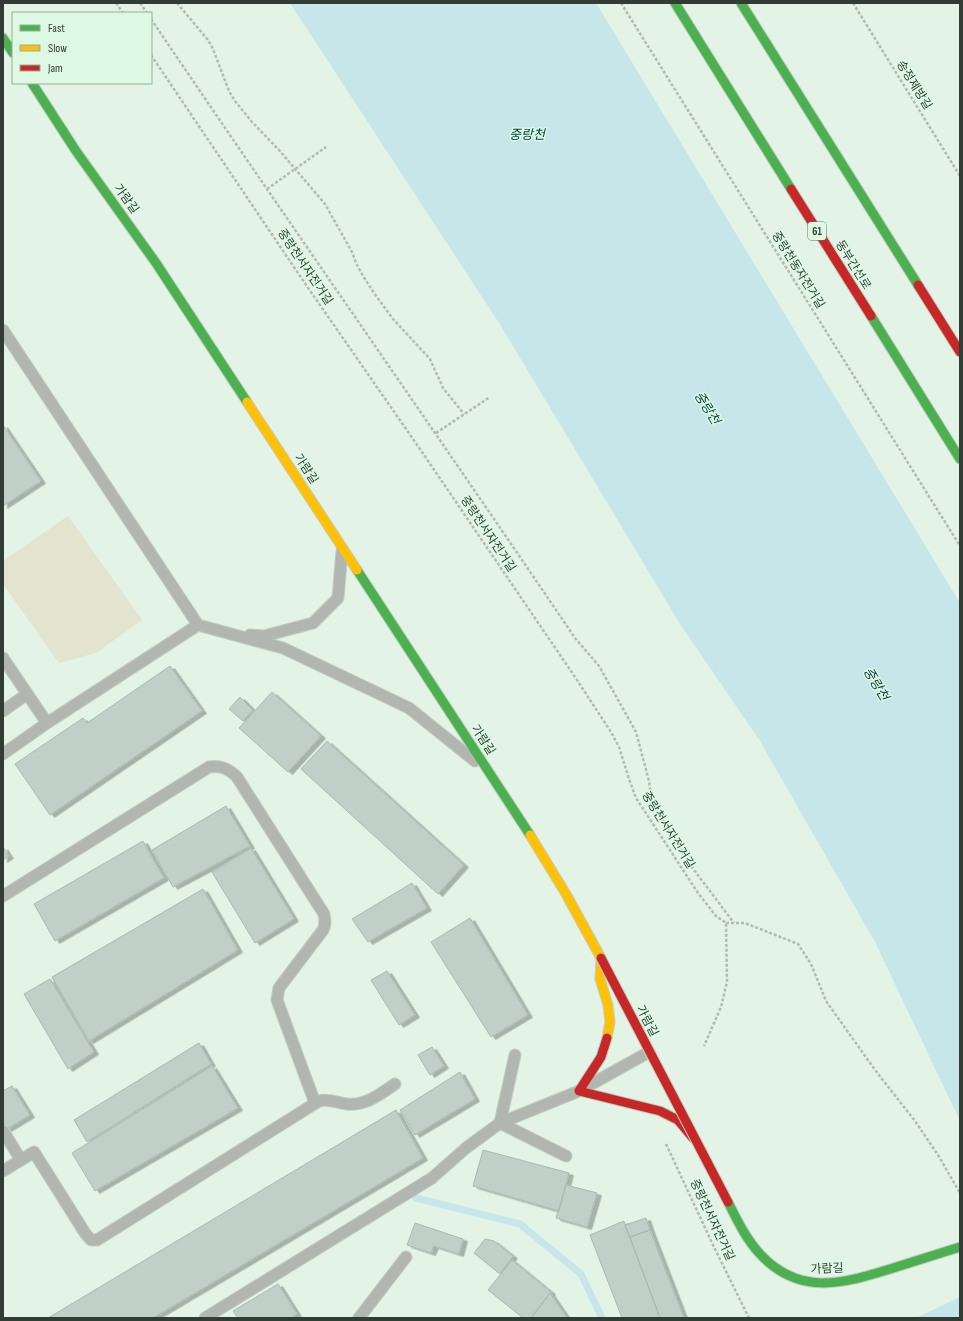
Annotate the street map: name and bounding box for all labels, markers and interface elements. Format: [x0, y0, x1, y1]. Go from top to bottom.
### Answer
legend [12, 12, 152, 84]
text: Fast [48, 21, 65, 36]
text: Slow [48, 41, 67, 56]
street label: 송정제방길 [893, 58, 935, 112]
text: Jam [47, 61, 63, 76]
water label: 중랑천 [509, 127, 546, 143]
street label: 가람길 [110, 181, 142, 217]
road number: 61 [808, 222, 826, 240]
street label: 중랑천서자전거길 [274, 226, 336, 308]
street label: 중랑천동자전거길 [768, 229, 828, 311]
street label: 동부간선로 [832, 238, 874, 292]
water label: 중랑천 [691, 389, 724, 428]
street label: 가람길 [291, 451, 321, 487]
street label: 중랑천서자전거길 [457, 493, 519, 575]
water label: 중랑천 [860, 664, 893, 704]
street label: 가람길 [468, 722, 498, 758]
street label: 중랑천서자전거길 [638, 789, 698, 871]
street label: 가람길 [633, 1003, 661, 1039]
street label: 중랑천서자전거길 [687, 1177, 737, 1263]
street label: 가람길 [810, 1261, 844, 1277]

